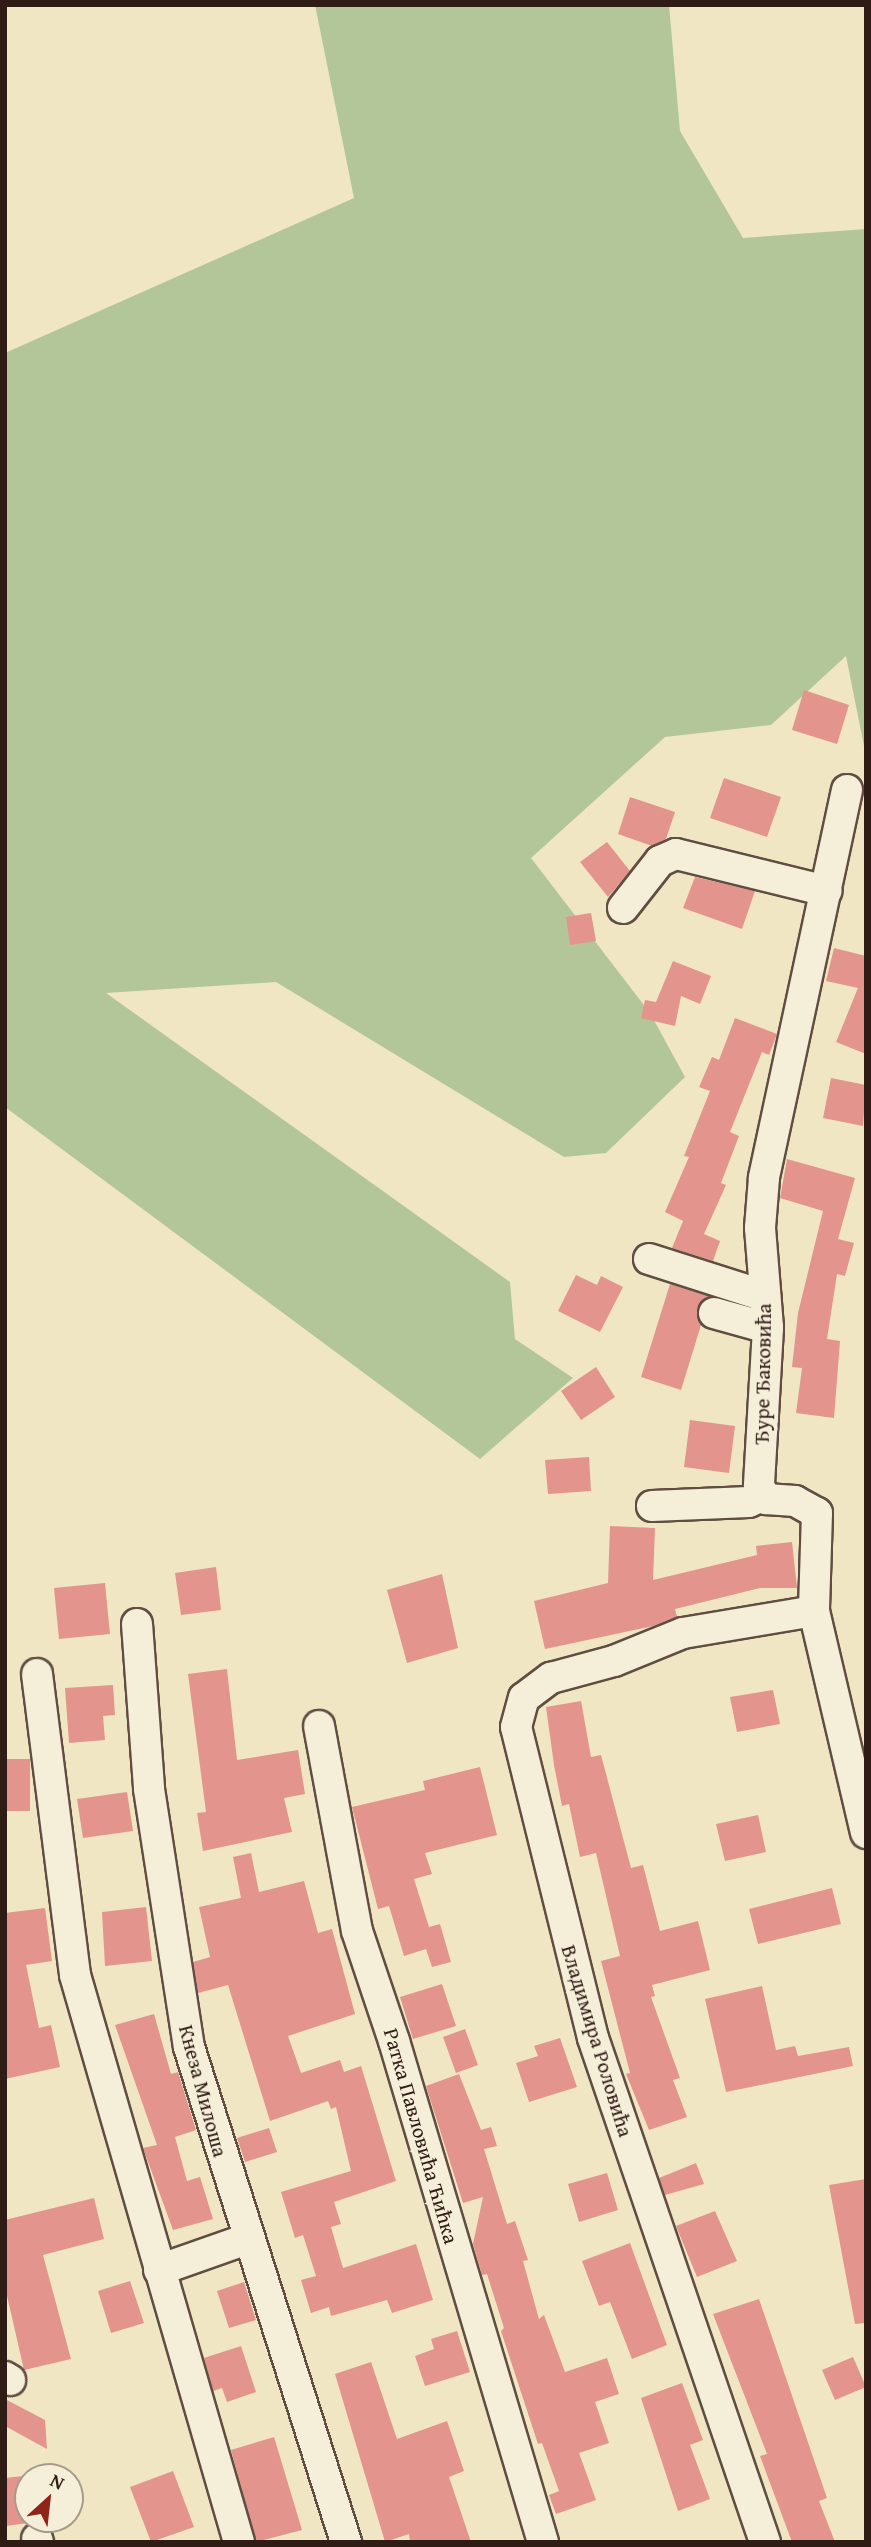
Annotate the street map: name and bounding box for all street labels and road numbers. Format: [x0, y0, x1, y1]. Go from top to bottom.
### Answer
street label: Ђуре Ђаковића [749, 1303, 777, 1445]
street label: Владимира Роловића [556, 1942, 638, 2140]
street label: Кнеза Милоша [173, 2022, 233, 2160]
street label: Ратка Павловића Ћићка [378, 2025, 464, 2247]

